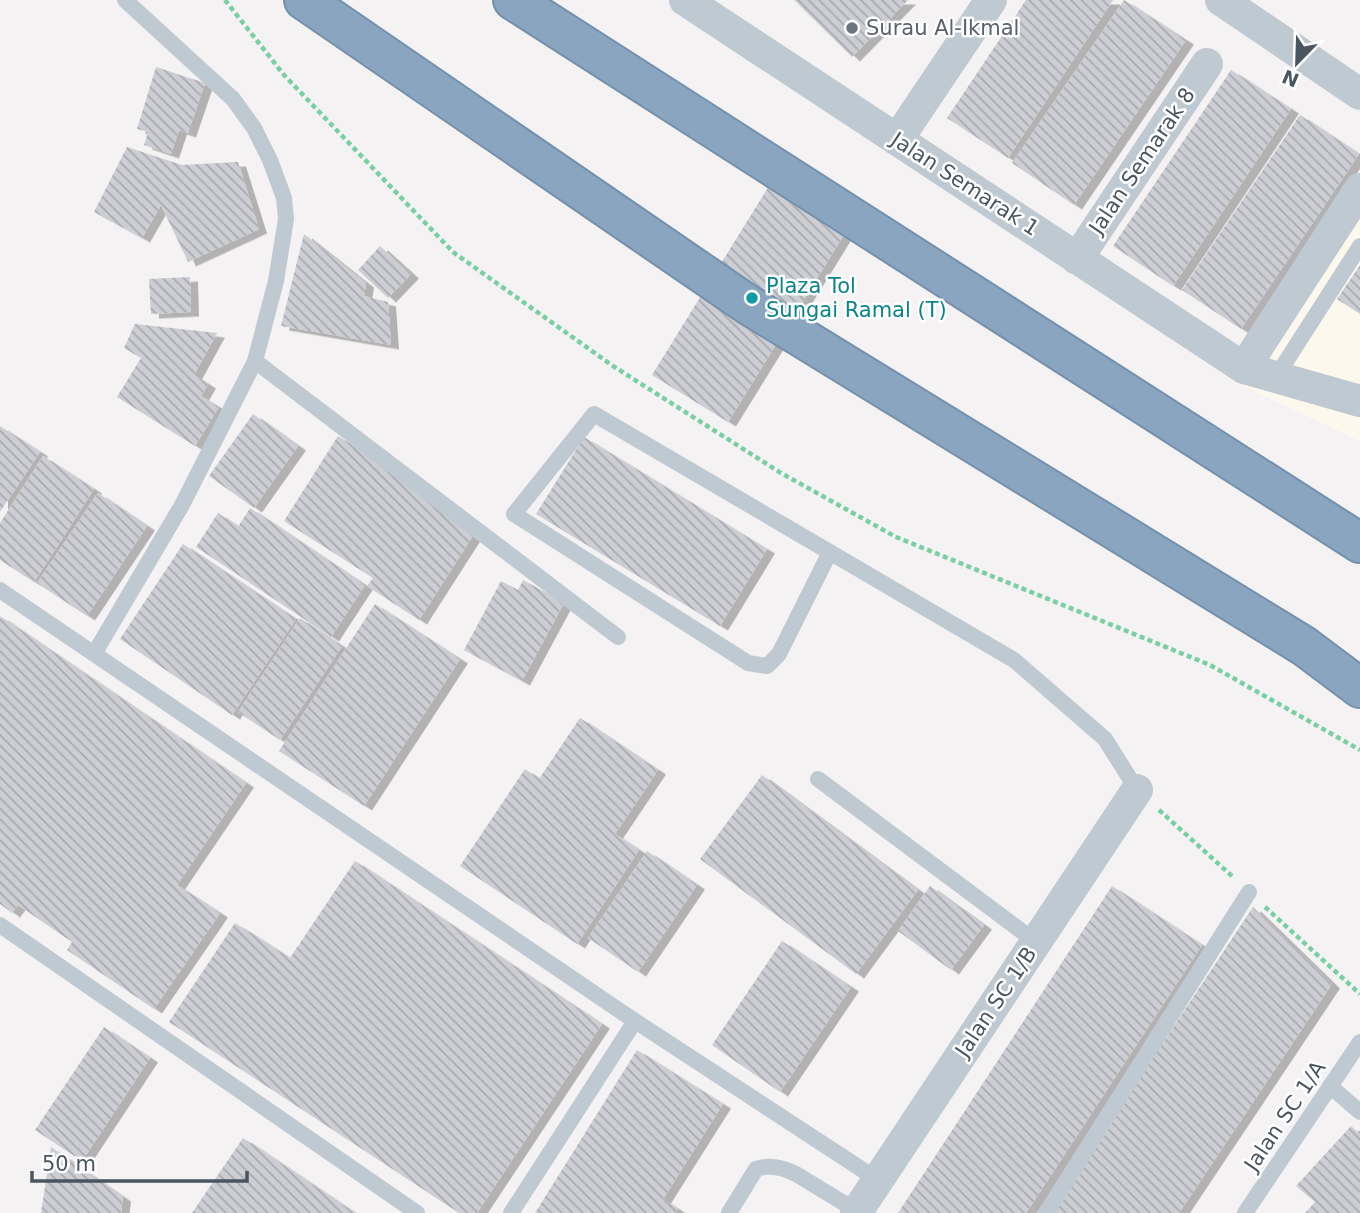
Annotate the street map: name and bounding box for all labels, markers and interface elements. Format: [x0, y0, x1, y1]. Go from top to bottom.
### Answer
place label: Surau Al-Ikmal [866, 16, 1019, 40]
marker: Surau Al-Ikmal [844, 20, 860, 36]
north arrow [1262, 28, 1332, 98]
text: N [1279, 65, 1302, 92]
street label: Jalan Semarak 8 [1083, 83, 1200, 240]
street label: Jalan Semarak 1 [885, 126, 1043, 241]
place label: Plaza Tol Sungai Ramal (T) [766, 274, 947, 322]
marker: Plaza Tol Sungai Ramal (T) [744, 290, 760, 306]
street label: Jalan SC 1/B [949, 943, 1042, 1063]
street label: Jalan SC 1/A [1238, 1056, 1331, 1177]
scale bar [32, 1140, 247, 1184]
text: 50 m [42, 1152, 96, 1176]

